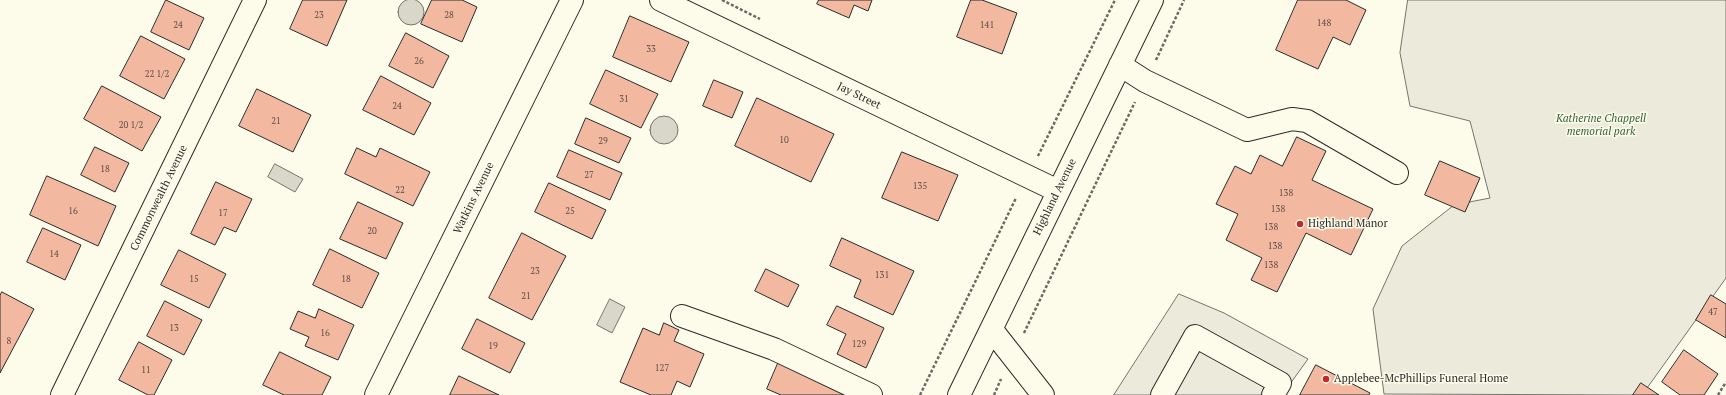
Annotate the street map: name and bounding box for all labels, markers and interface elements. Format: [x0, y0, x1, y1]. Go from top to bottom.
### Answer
house number: 23 [314, 10, 324, 20]
house number: 28 [444, 10, 454, 20]
house number: 148 [1317, 18, 1331, 28]
house number: 24 [173, 20, 183, 30]
house number: 141 [980, 20, 994, 30]
house number: 33 [646, 44, 656, 54]
house number: 26 [414, 56, 424, 66]
house number: 22 1/2 [145, 69, 169, 79]
street label: Jay Street [835, 80, 883, 112]
house number: 31 [619, 94, 629, 104]
house number: 24 [392, 101, 402, 111]
park label: Katherine Chappell memorial park [1556, 112, 1646, 138]
house number: 21 [271, 116, 281, 126]
house number: 20 1/2 [119, 120, 143, 130]
house number: 10 [779, 135, 789, 145]
house number: 29 [598, 136, 608, 146]
street label: Commonwealth Avenue [128, 143, 190, 253]
street label: Highland Avenue [1031, 156, 1079, 238]
street label: Watkins Avenue [451, 160, 497, 236]
house number: 18 [100, 164, 110, 174]
house number: 27 [584, 170, 594, 180]
house number: 135 [913, 181, 927, 191]
house number: 22 [395, 185, 405, 195]
house number: 138 [1279, 188, 1293, 198]
house number: 138 [1271, 204, 1285, 214]
house number: 16 [68, 206, 78, 216]
house number: 25 [565, 206, 575, 216]
house number: 17 [218, 208, 228, 218]
place label: Highland Manor [1308, 217, 1388, 231]
marker: Highland Manor [1295, 219, 1305, 229]
house number: 138 [1264, 222, 1278, 232]
house number: 20 [367, 226, 377, 236]
house number: 138 [1268, 241, 1282, 251]
house number: 14 [49, 249, 59, 259]
house number: 138 [1264, 260, 1278, 270]
house number: 23 [530, 266, 540, 276]
house number: 131 [875, 270, 889, 280]
house number: 15 [189, 274, 199, 284]
house number: 18 [341, 274, 351, 284]
house number: 21 [521, 291, 531, 301]
house number: 47 [1708, 307, 1718, 317]
house number: 13 [169, 323, 179, 333]
house number: 16 [320, 328, 330, 338]
house number: 8 [7, 336, 11, 346]
house number: 129 [852, 339, 866, 349]
house number: 19 [488, 341, 498, 351]
house number: 127 [655, 363, 669, 373]
house number: 11 [141, 365, 151, 375]
place label: Applebee-McPhillips Funeral Home [1334, 372, 1508, 386]
marker: Applebee-McPhillips Funeral Home [1321, 374, 1331, 384]

